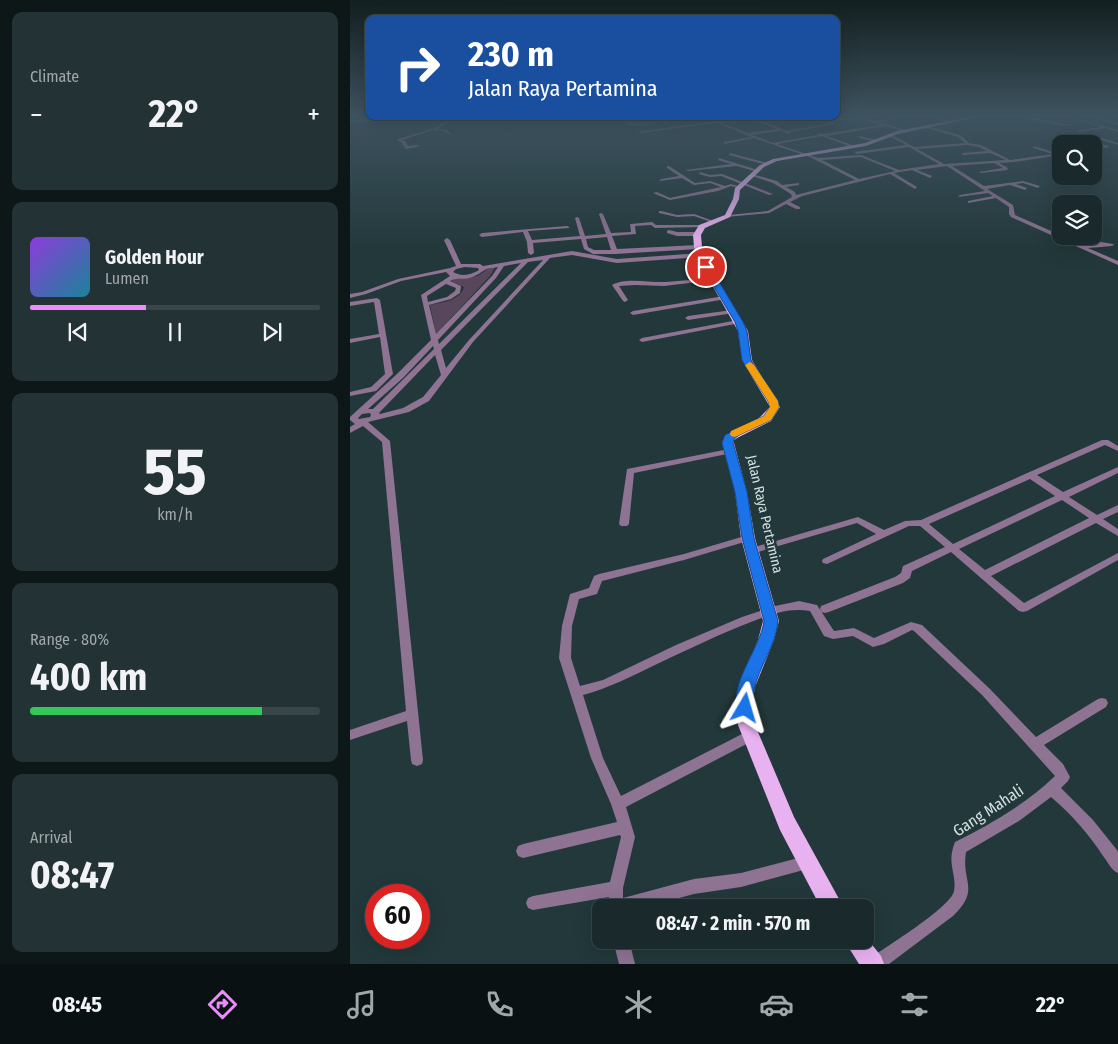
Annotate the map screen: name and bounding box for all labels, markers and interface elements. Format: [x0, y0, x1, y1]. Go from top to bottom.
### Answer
text: 230 m [468, 33, 554, 75]
icon: right [385, 35, 450, 100]
text: Climate [30, 67, 79, 86]
text: Jalan Raya Pertamina [468, 75, 658, 102]
text: 22° [148, 91, 201, 137]
text: − [30, 98, 43, 131]
text: + [307, 98, 320, 131]
map controls [1052, 135, 1102, 245]
button: search [1052, 135, 1102, 185]
button: layers [1052, 195, 1102, 245]
text: Golden Hour [105, 246, 204, 269]
pin [685, 246, 727, 288]
icon: arrive [692, 253, 720, 281]
text: Lumen [105, 269, 149, 288]
icon: previous [64, 318, 92, 346]
icon: pause [161, 318, 189, 346]
icon: next [258, 318, 286, 346]
text: 55 [143, 433, 207, 511]
street label: Jalan Raya Pertamina [743, 453, 786, 575]
text: km/h [157, 505, 193, 524]
text: Range · 80% [30, 630, 109, 649]
text: 400 km [30, 654, 147, 700]
position arrow [718, 681, 770, 733]
street label: Gang Mahali [949, 781, 1027, 840]
text: Arrival [30, 828, 72, 847]
text: 08:47 [30, 852, 114, 898]
speed limit sign: 60 [365, 884, 430, 949]
text: 08:47 · 2 min · 570 m [656, 912, 810, 935]
icon: directions [205, 987, 240, 1022]
icon: music [344, 987, 379, 1022]
icon: phone [482, 987, 517, 1022]
icon: climate [621, 987, 656, 1022]
icon: car [759, 987, 794, 1022]
icon: filters [897, 987, 932, 1022]
text: 08:45 [52, 991, 102, 1018]
text: 22° [1036, 991, 1066, 1018]

